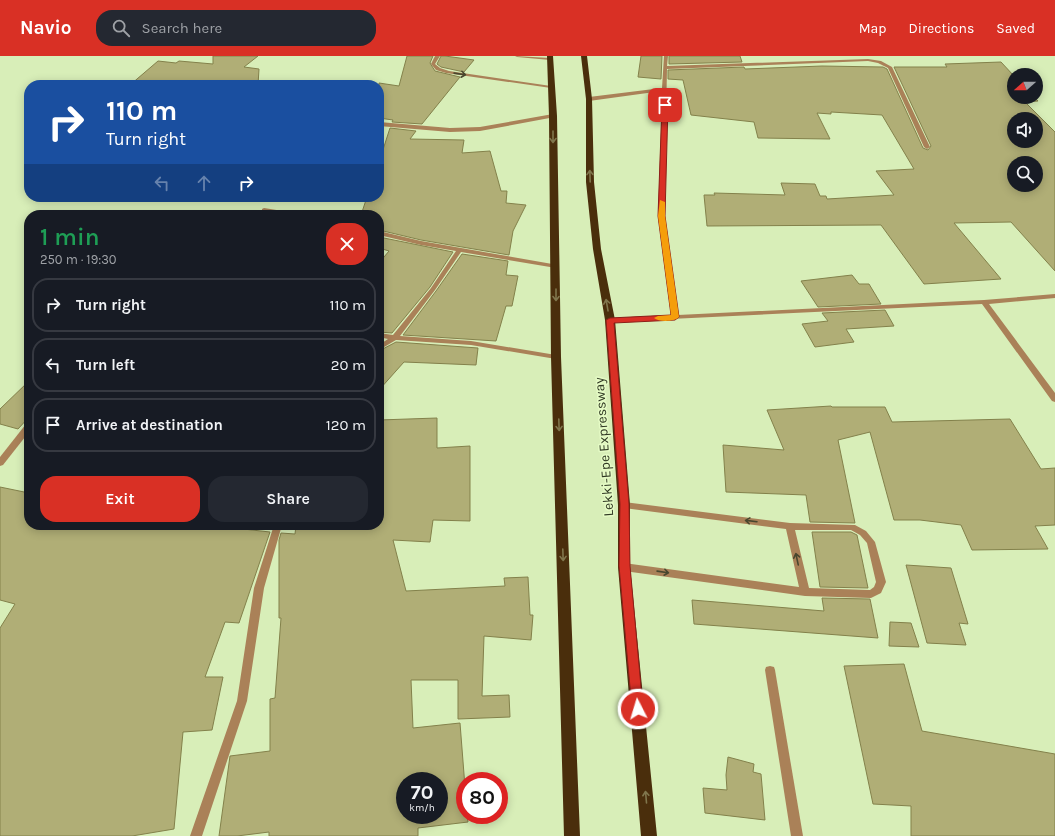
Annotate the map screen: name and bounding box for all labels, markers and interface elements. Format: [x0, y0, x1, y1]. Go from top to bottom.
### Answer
search box [96, 10, 376, 46]
text: Navio [20, 17, 72, 39]
icon: search [110, 17, 132, 39]
text: Search here [142, 19, 222, 37]
text: Map [859, 20, 887, 37]
text: Directions [909, 20, 974, 37]
text: Saved [996, 20, 1035, 37]
north arrow [1007, 68, 1043, 104]
map controls [1007, 68, 1043, 192]
one-way arrow [453, 70, 466, 78]
pin [648, 88, 682, 122]
text: 110 m [106, 94, 177, 127]
icon: arrive [654, 94, 676, 116]
icon: right [40, 96, 92, 148]
button: sound [1007, 112, 1043, 148]
text: Turn right [106, 128, 186, 150]
one-way arrow [549, 130, 557, 143]
button: search [1007, 156, 1043, 192]
one-way arrow [586, 170, 594, 183]
icon: left [151, 172, 173, 194]
icon: ahead [193, 172, 215, 194]
icon: right [235, 172, 257, 194]
text: 1 min [40, 223, 100, 251]
button: close [326, 223, 368, 265]
text: 250 m · 19:30 [40, 252, 117, 267]
one-way arrow [552, 288, 560, 301]
icon: right [42, 294, 64, 316]
text: Turn right [76, 296, 146, 314]
text: 110 m [330, 296, 366, 314]
one-way arrow [603, 299, 611, 312]
icon: left [42, 354, 64, 376]
text: Turn left [76, 356, 135, 374]
text: 20 m [331, 356, 366, 374]
street label: Lekki-Epe Expressway [591, 376, 617, 517]
icon: arrive [42, 414, 64, 436]
text: Arrive at destination [76, 416, 223, 434]
text: 120 m [326, 416, 366, 434]
one-way arrow [555, 418, 562, 431]
button: Exit [40, 476, 200, 522]
button: Share [208, 476, 368, 522]
one-way arrow [745, 517, 758, 525]
one-way arrow [559, 548, 567, 561]
one-way arrow [793, 553, 801, 566]
one-way arrow [656, 568, 669, 576]
position arrow [617, 688, 659, 730]
speed limit sign: 80 [456, 772, 508, 824]
text: 70 [411, 781, 433, 804]
one-way arrow [642, 791, 649, 804]
text: km/h [409, 802, 435, 814]

